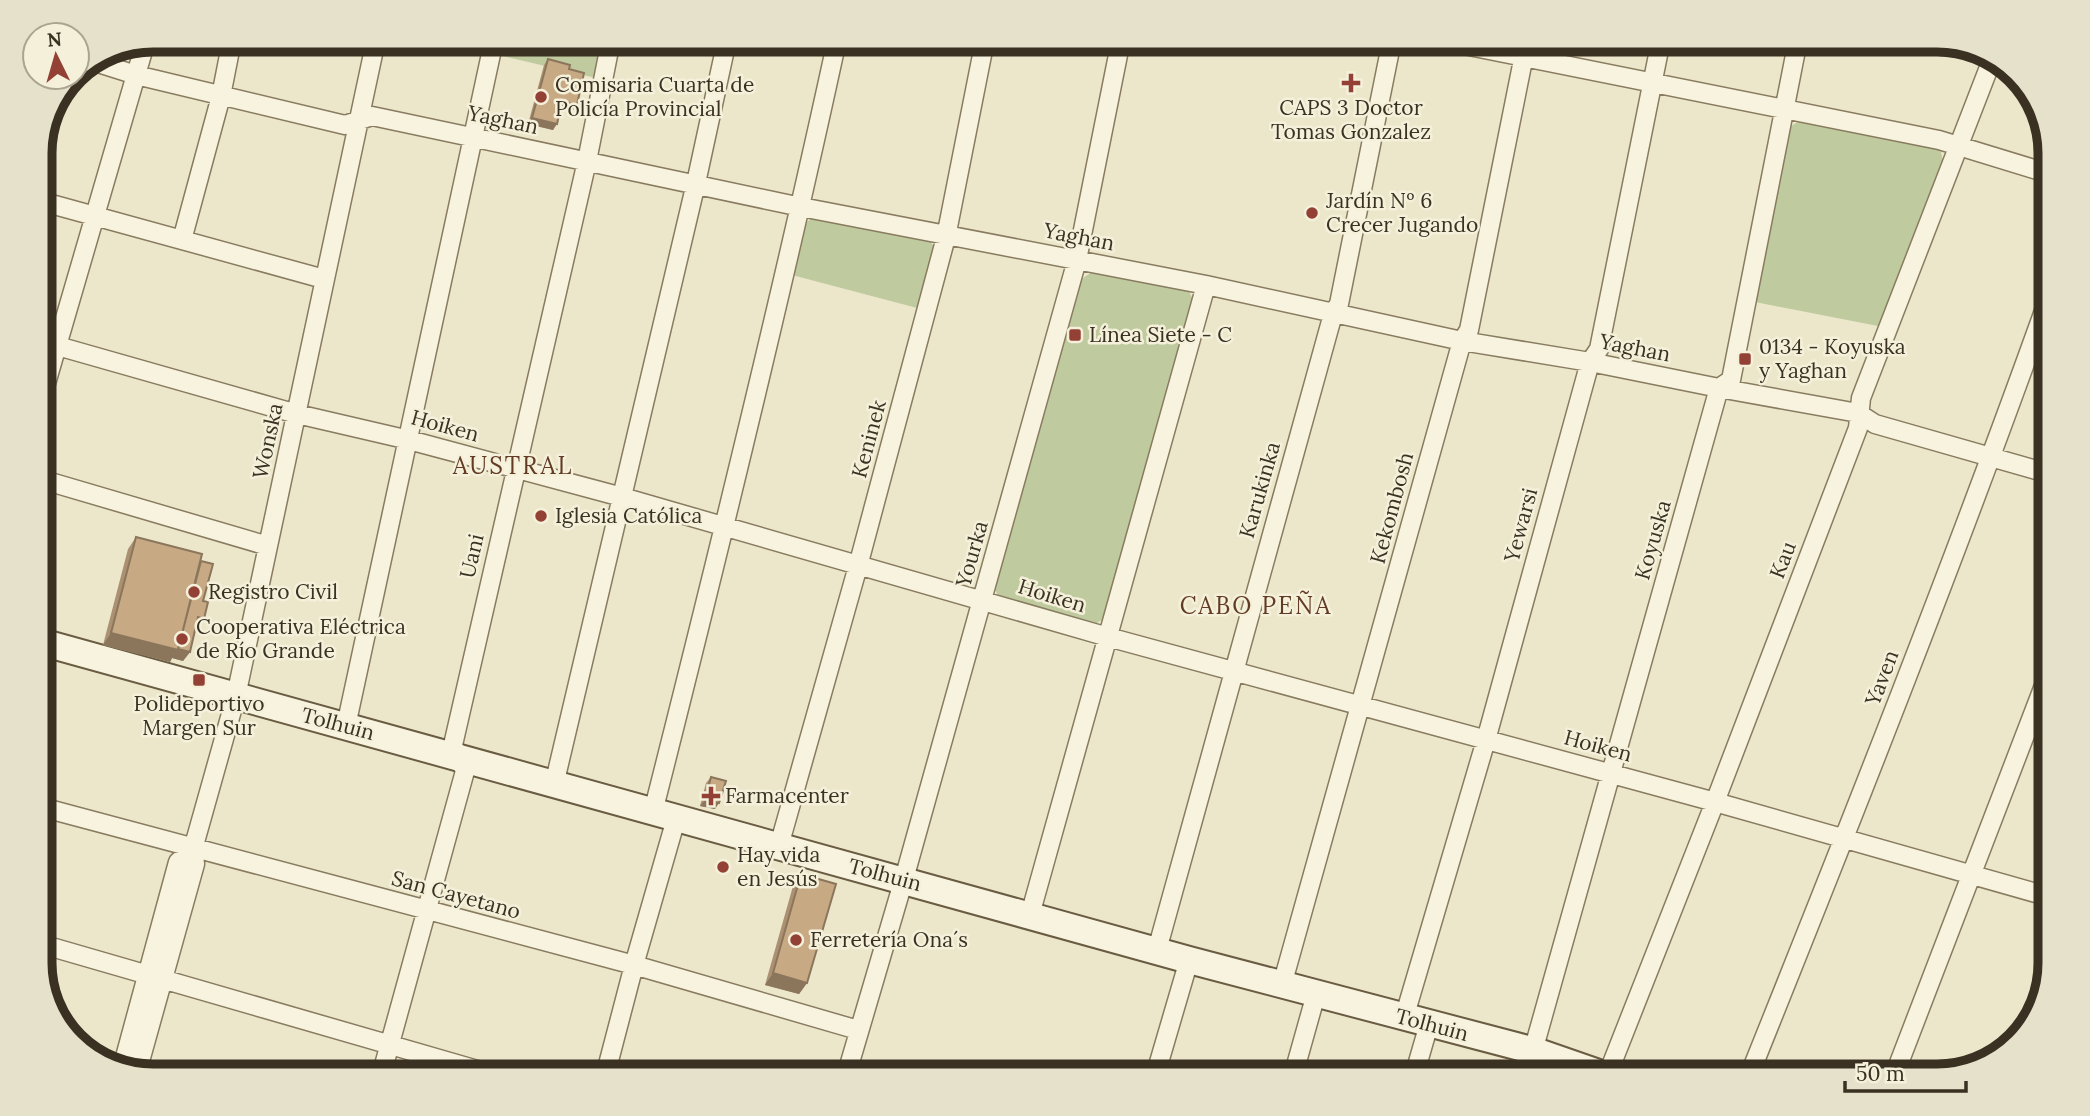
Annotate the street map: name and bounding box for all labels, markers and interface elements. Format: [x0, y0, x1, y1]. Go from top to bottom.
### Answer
north arrow [21, 21, 91, 91]
text: N [46, 26, 63, 52]
place label: Comisaria Cuarta de Policía Provincial [555, 71, 754, 122]
marker: CAPS 3 Doctor Tomas Gonzalez [1341, 73, 1361, 93]
marker: Comisaria Cuarta de Policía Provincial [533, 89, 549, 105]
place label: CAPS 3 Doctor Tomas Gonzalez [1271, 94, 1431, 145]
street label: Yaghan [464, 99, 541, 140]
place label: Jardín Nº 6 Crecer Jugando [1325, 187, 1478, 238]
marker: Jardín Nº 6 Crecer Jugando [1304, 205, 1320, 221]
street label: Yaghan [1040, 216, 1117, 257]
place label: Línea Siete - C [1089, 321, 1232, 348]
marker: Línea Siete - C [1067, 327, 1083, 343]
street label: Yaghan [1596, 327, 1673, 368]
place label: 0134 - Koyuska y Yaghan [1759, 333, 1906, 384]
marker: 0134 - Koyuska y Yaghan [1737, 351, 1753, 367]
street label: Keninek [845, 396, 892, 481]
street label: Wonska [246, 400, 289, 481]
street label: Hoiken [408, 403, 482, 448]
street label: Karukinka [1233, 438, 1286, 541]
street label: Kekombosh [1364, 449, 1419, 567]
district label: AUSTRAL [452, 450, 573, 481]
street label: Yewarsi [1497, 485, 1543, 566]
street label: Koyuska [1628, 497, 1677, 583]
place label: Iglesia Católica [555, 502, 702, 529]
marker: Iglesia Católica [533, 508, 549, 524]
street label: Yourka [949, 517, 994, 591]
street label: Uani [453, 531, 490, 581]
street label: Kau [1763, 537, 1802, 582]
street label: Hoiken [1015, 572, 1089, 619]
place label: Registro Civil [208, 578, 338, 605]
marker: Registro Civil [186, 584, 202, 600]
district label: CABO PEÑA [1180, 590, 1332, 621]
place label: Cooperativa Eléctrica de Río Grande [196, 613, 406, 664]
marker: Cooperativa Eléctrica de Río Grande [174, 631, 190, 647]
street label: Yaven [1858, 646, 1905, 710]
marker: Polideportivo Margen Sur [191, 672, 207, 688]
place label: Polideportivo Margen Sur [133, 690, 265, 741]
street label: Tolhuin [299, 701, 378, 746]
street label: Hoiken [1561, 723, 1635, 768]
place label: Farmacenter [725, 782, 849, 809]
marker: Farmacenter [703, 788, 719, 804]
place label: Hay vida en Jesús [737, 841, 821, 892]
street label: Tolhuin [846, 852, 925, 897]
marker: Hay vida en Jesús [715, 859, 731, 875]
street label: San Cayetano [389, 864, 524, 925]
place label: Ferretería Ona´s [810, 926, 968, 953]
marker: Ferretería Ona´s [788, 932, 804, 948]
street label: Tolhuin [1393, 1002, 1472, 1047]
scale bar [1845, 1050, 1966, 1094]
text: 50 m [1856, 1060, 1905, 1087]

